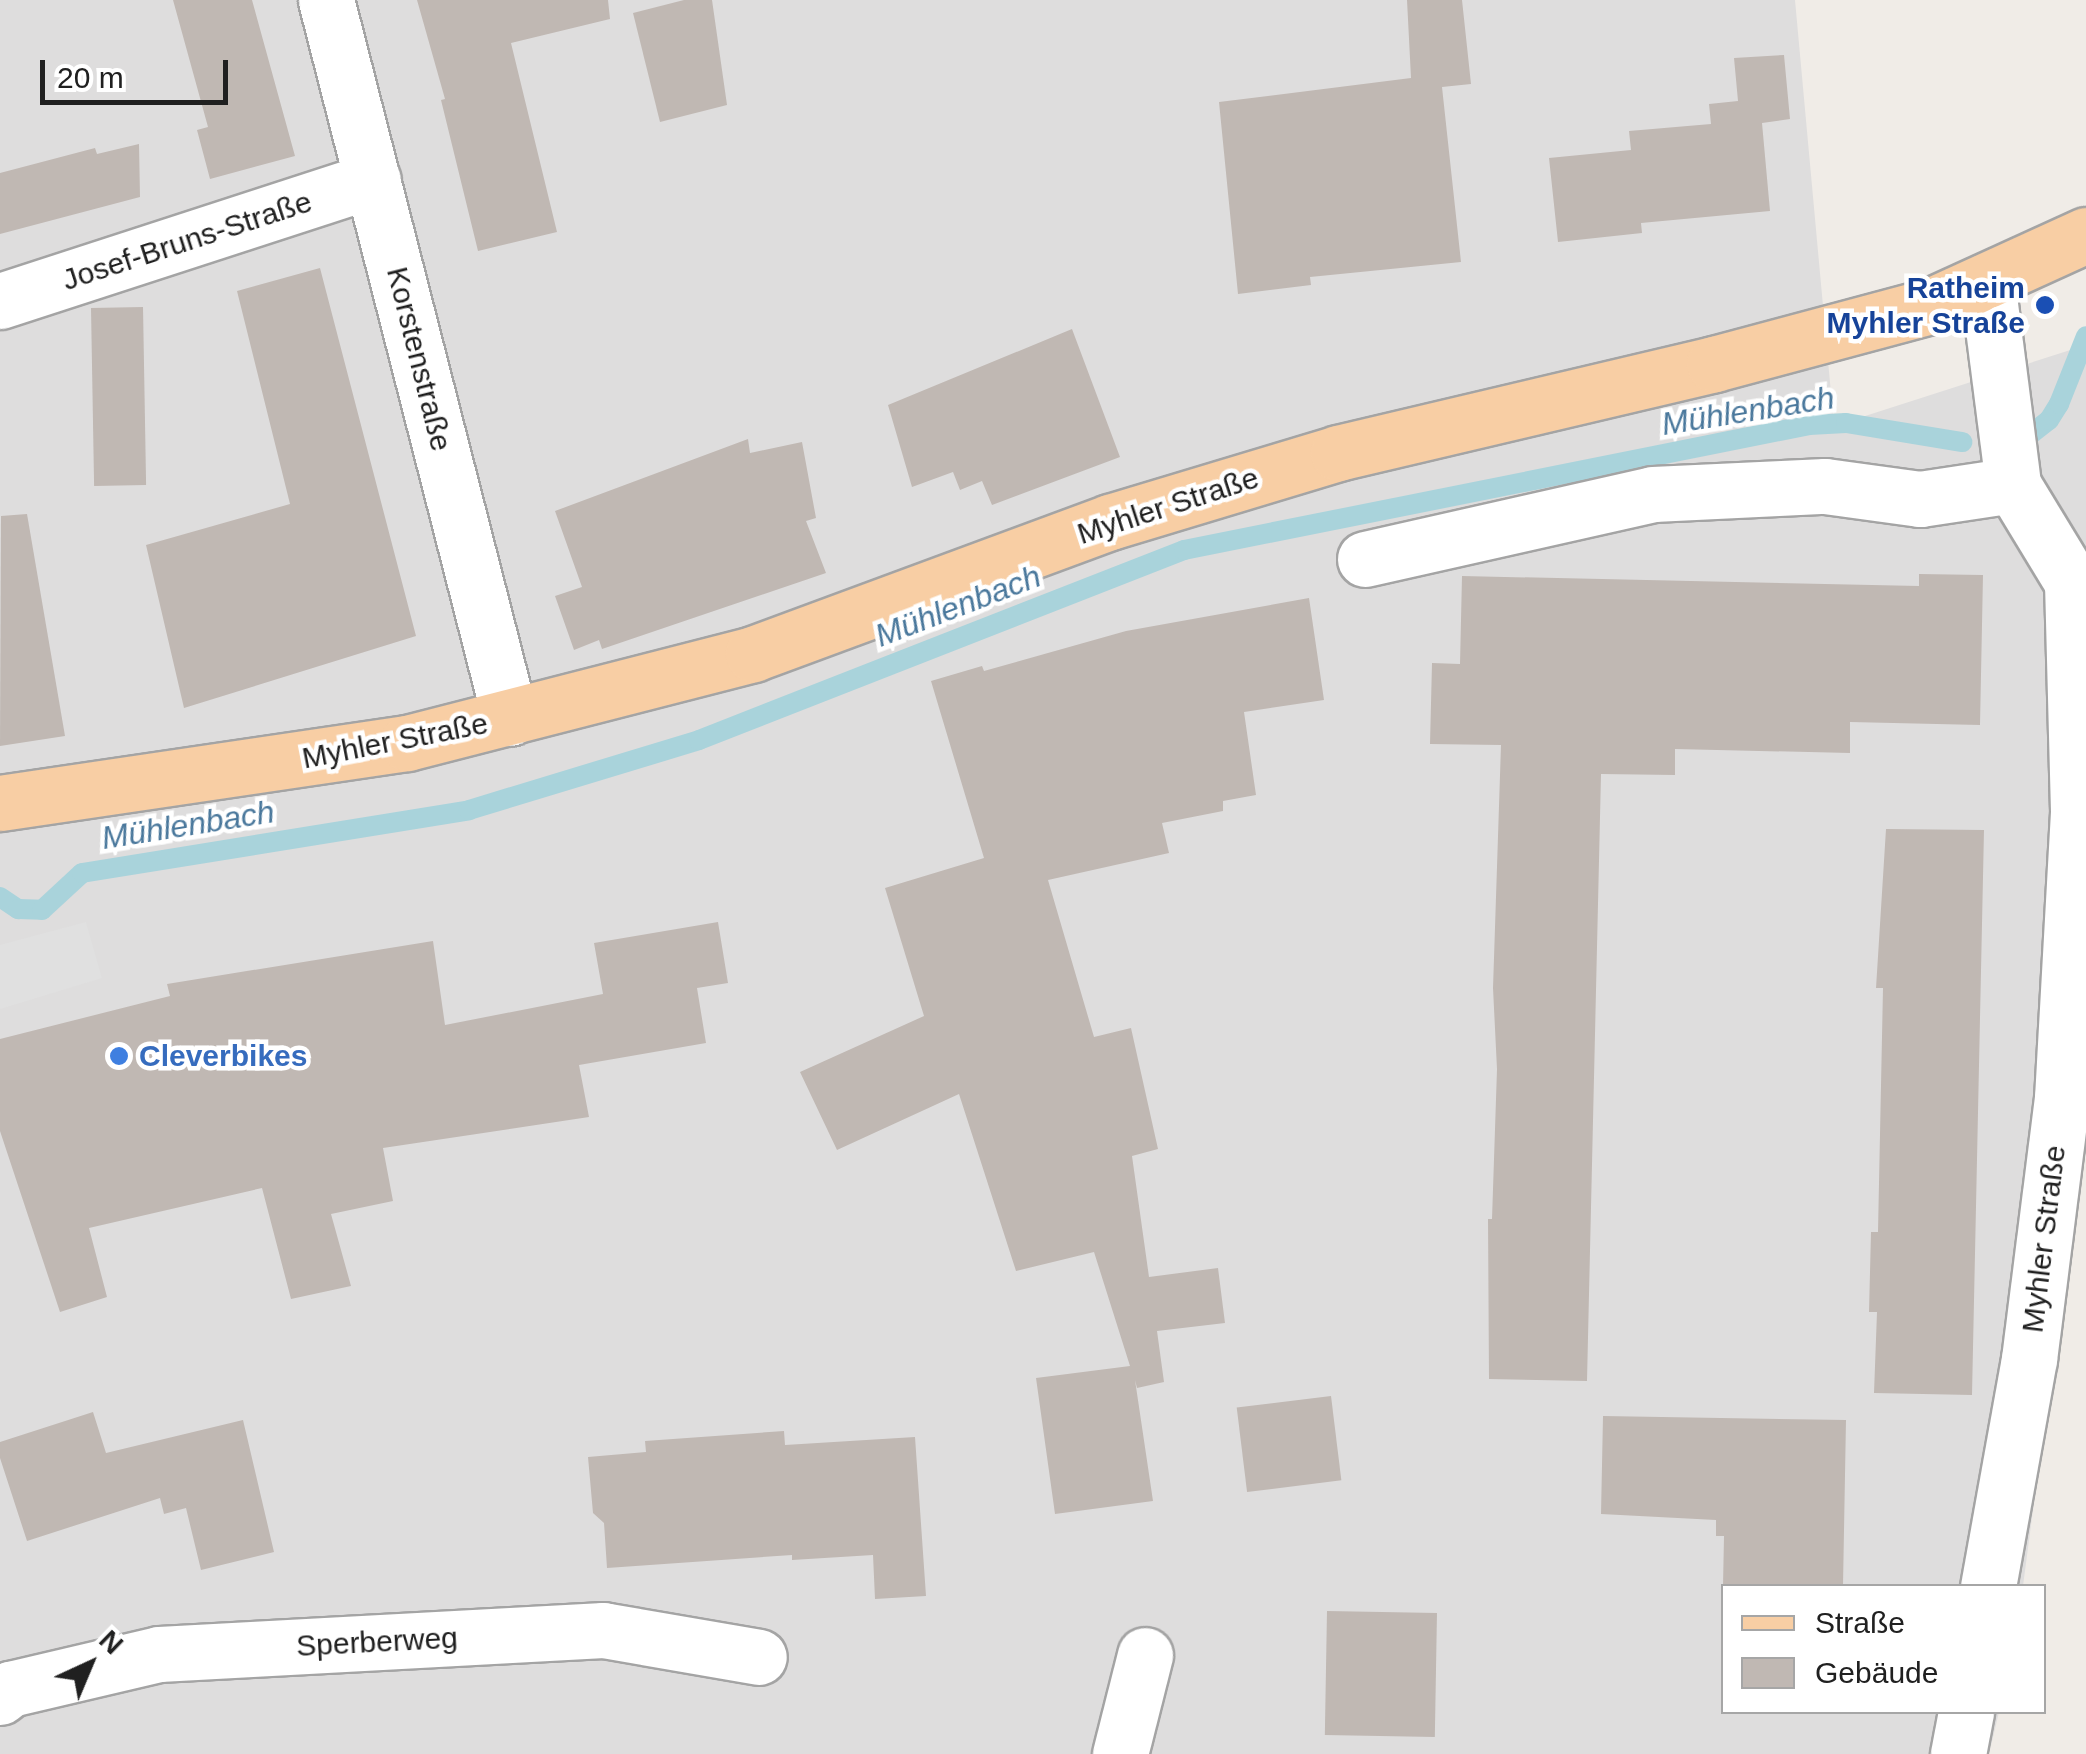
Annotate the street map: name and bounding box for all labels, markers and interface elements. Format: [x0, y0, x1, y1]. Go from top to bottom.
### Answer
scale bar [45, 40, 232, 102]
text: 20 m [57, 61, 124, 94]
street label: Josef-Bruns-Straße [58, 184, 316, 298]
street label: Korstenstraße [379, 263, 459, 455]
place label: Ratheim Myhler Straße [1827, 270, 2025, 340]
marker: Ratheim Myhler Straße [2034, 294, 2056, 316]
water label: Mühlenbach [1659, 378, 1837, 444]
street label: Myhler Straße [1073, 460, 1263, 552]
water label: Mühlenbach [870, 557, 1046, 655]
street label: Myhler Straße [299, 705, 491, 777]
water label: Mühlenbach [99, 792, 277, 858]
place label: Cleverbikes [139, 1038, 307, 1074]
marker: Cleverbikes [108, 1045, 130, 1067]
street label: Myhler Straße [2015, 1143, 2073, 1335]
legend [1721, 1584, 2046, 1714]
text: Straße [1815, 1606, 1905, 1639]
north arrow [40, 1614, 140, 1714]
street label: Sperberweg [295, 1620, 459, 1664]
text: N [93, 1624, 129, 1660]
text: Gebäude [1815, 1656, 1938, 1689]

